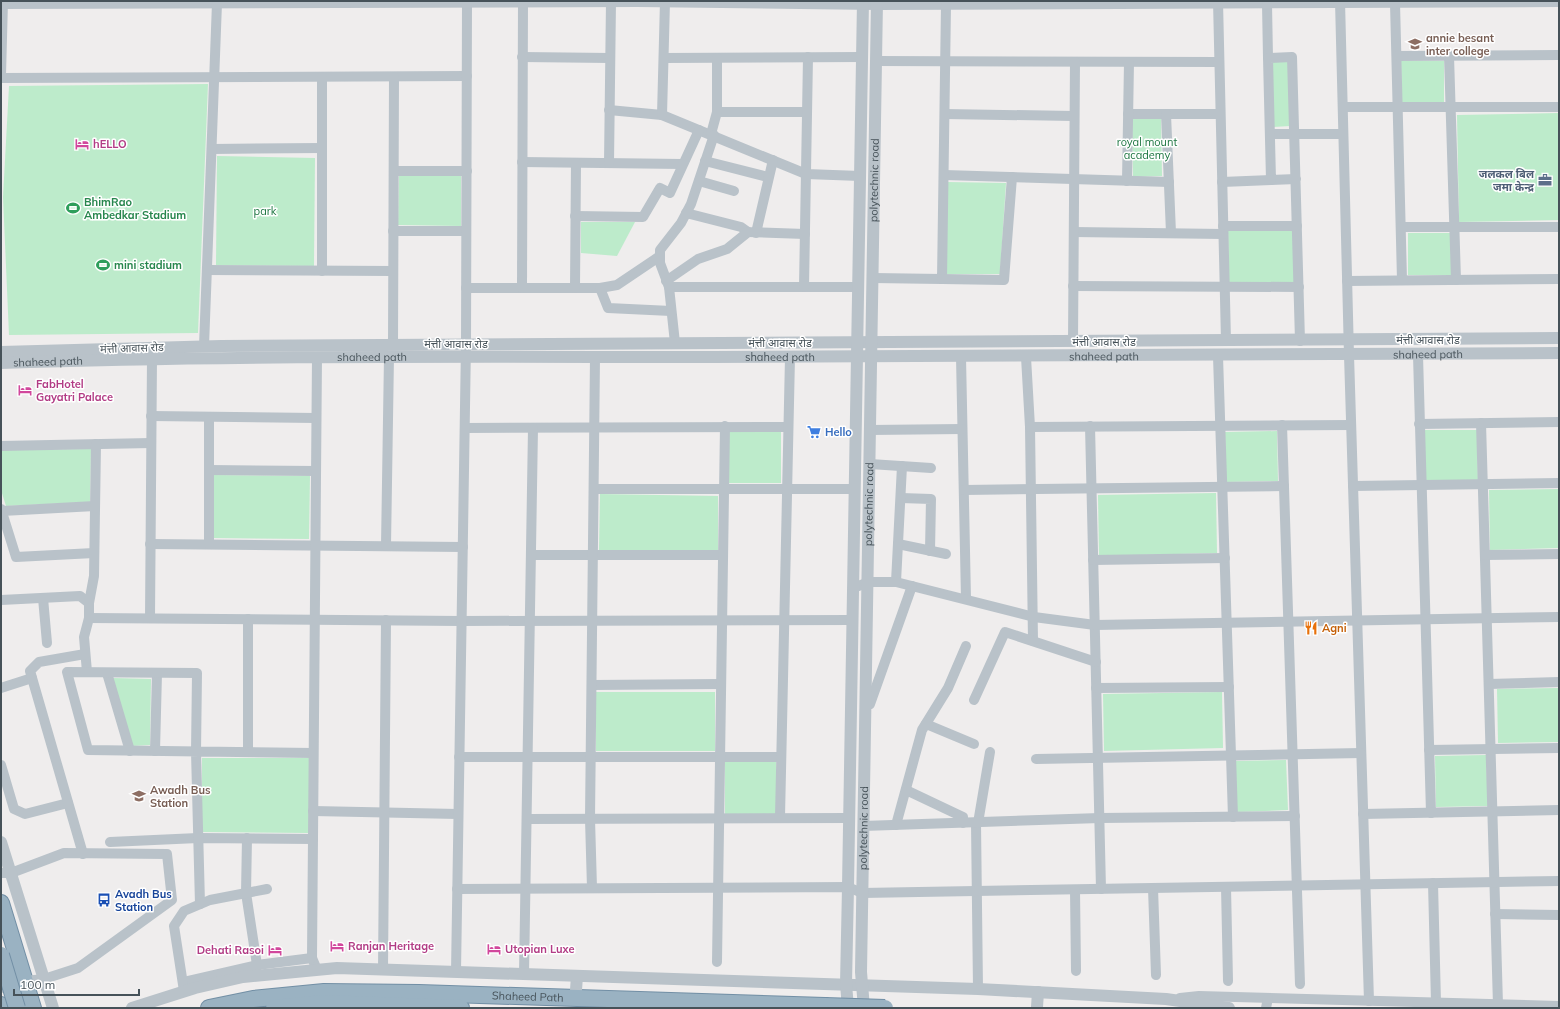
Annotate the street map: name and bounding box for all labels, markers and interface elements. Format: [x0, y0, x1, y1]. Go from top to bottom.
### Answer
place label: annie besant inter college [1426, 31, 1494, 58]
school or university icon: annie besant inter college [1407, 36, 1423, 52]
park label: royal mount academy [1117, 135, 1177, 162]
hotel icon: hELLO [74, 136, 90, 152]
place label: hELLO [93, 137, 127, 151]
street label: polytechnic road [866, 138, 882, 222]
place label: जलकल बिल जमा केन्द्र [1479, 167, 1535, 194]
office icon: जलकल बिल जमा केन्द्र [1537, 172, 1553, 188]
place label: BhimRao Ambedkar Stadium [84, 195, 186, 222]
sports icon: BhimRao Ambedkar Stadium [65, 200, 81, 216]
park label: park [254, 204, 277, 218]
sports icon: mini stadium [95, 257, 111, 273]
place label: mini stadium [114, 258, 182, 272]
street label: मंत्ती आवास रोड [1396, 333, 1460, 347]
street label: मंत्ती आवास रोड [1072, 335, 1136, 349]
street label: मंत्ती आवास रोड [748, 336, 812, 350]
street label: मंत्ती आवास रोड [424, 337, 488, 351]
street label: मंत्ती आवास रोड [100, 340, 164, 356]
street label: shaheed path [1393, 347, 1463, 362]
street label: shaheed path [1069, 349, 1139, 363]
street label: shaheed path [337, 350, 407, 364]
street label: shaheed path [745, 350, 815, 364]
street label: shaheed path [13, 354, 83, 370]
place label: FabHotel Gayatri Palace [36, 377, 113, 404]
hotel icon: FabHotel Gayatri Palace [17, 382, 33, 398]
supermarket icon: Hello [806, 424, 822, 440]
place label: Hello [825, 425, 852, 439]
street label: polytechnic road [861, 462, 876, 546]
restaurant icon: Agni [1303, 620, 1319, 636]
place label: Agni [1322, 621, 1347, 635]
place label: Awadh Bus Station [150, 783, 211, 810]
street label: polytechnic road [856, 786, 871, 870]
school or university icon: Awadh Bus Station [131, 788, 147, 804]
place label: Avadh Bus Station [115, 887, 172, 914]
bus stop icon: Avadh Bus Station [96, 892, 112, 908]
hotel icon: Ranjan Heritage [329, 938, 345, 954]
place label: Ranjan Heritage [348, 939, 434, 953]
hotel icon: Utopian Luxe [486, 941, 502, 957]
hotel icon: Dehati Rasoi [267, 942, 283, 958]
place label: Utopian Luxe [505, 942, 574, 956]
place label: Dehati Rasoi [197, 943, 264, 957]
scale bar [14, 971, 139, 997]
text: 100 m [20, 977, 55, 992]
street label: Shaheed Path [492, 988, 564, 1005]

